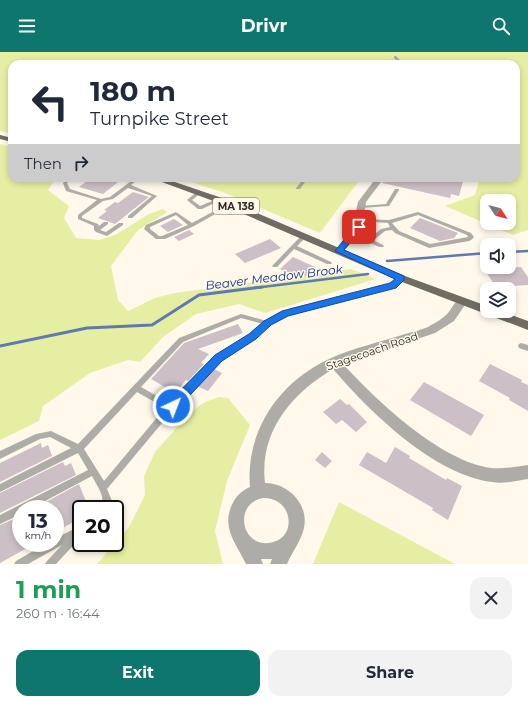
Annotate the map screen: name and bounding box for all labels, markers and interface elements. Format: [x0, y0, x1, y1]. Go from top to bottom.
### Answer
icon: menu [16, 15, 38, 37]
text: Drivr [241, 15, 287, 37]
icon: search [490, 15, 512, 37]
text: 180 m [90, 74, 176, 108]
icon: left [24, 76, 76, 128]
text: Turnpike Street [90, 108, 229, 130]
icon: right [70, 152, 92, 174]
text: Then [24, 154, 62, 173]
north arrow [480, 194, 516, 230]
map controls [480, 194, 516, 318]
road number: MA 138 [213, 198, 259, 214]
pin [342, 210, 376, 244]
icon: arrive [348, 216, 370, 238]
button: sound [480, 238, 516, 274]
water label: Beaver Meadow Brook [205, 261, 344, 293]
button: layers [480, 282, 516, 318]
street label: Stagecoach Road [324, 329, 420, 373]
position arrow [152, 385, 194, 427]
speed limit sign: 20 [72, 500, 124, 552]
text: 13 [28, 509, 48, 533]
text: km/h [25, 529, 51, 542]
text: 1 min [16, 575, 81, 604]
button: close [470, 577, 512, 619]
text: 260 m · 16:44 [16, 605, 100, 621]
button: Exit [16, 650, 260, 696]
button: Share [268, 650, 512, 696]

